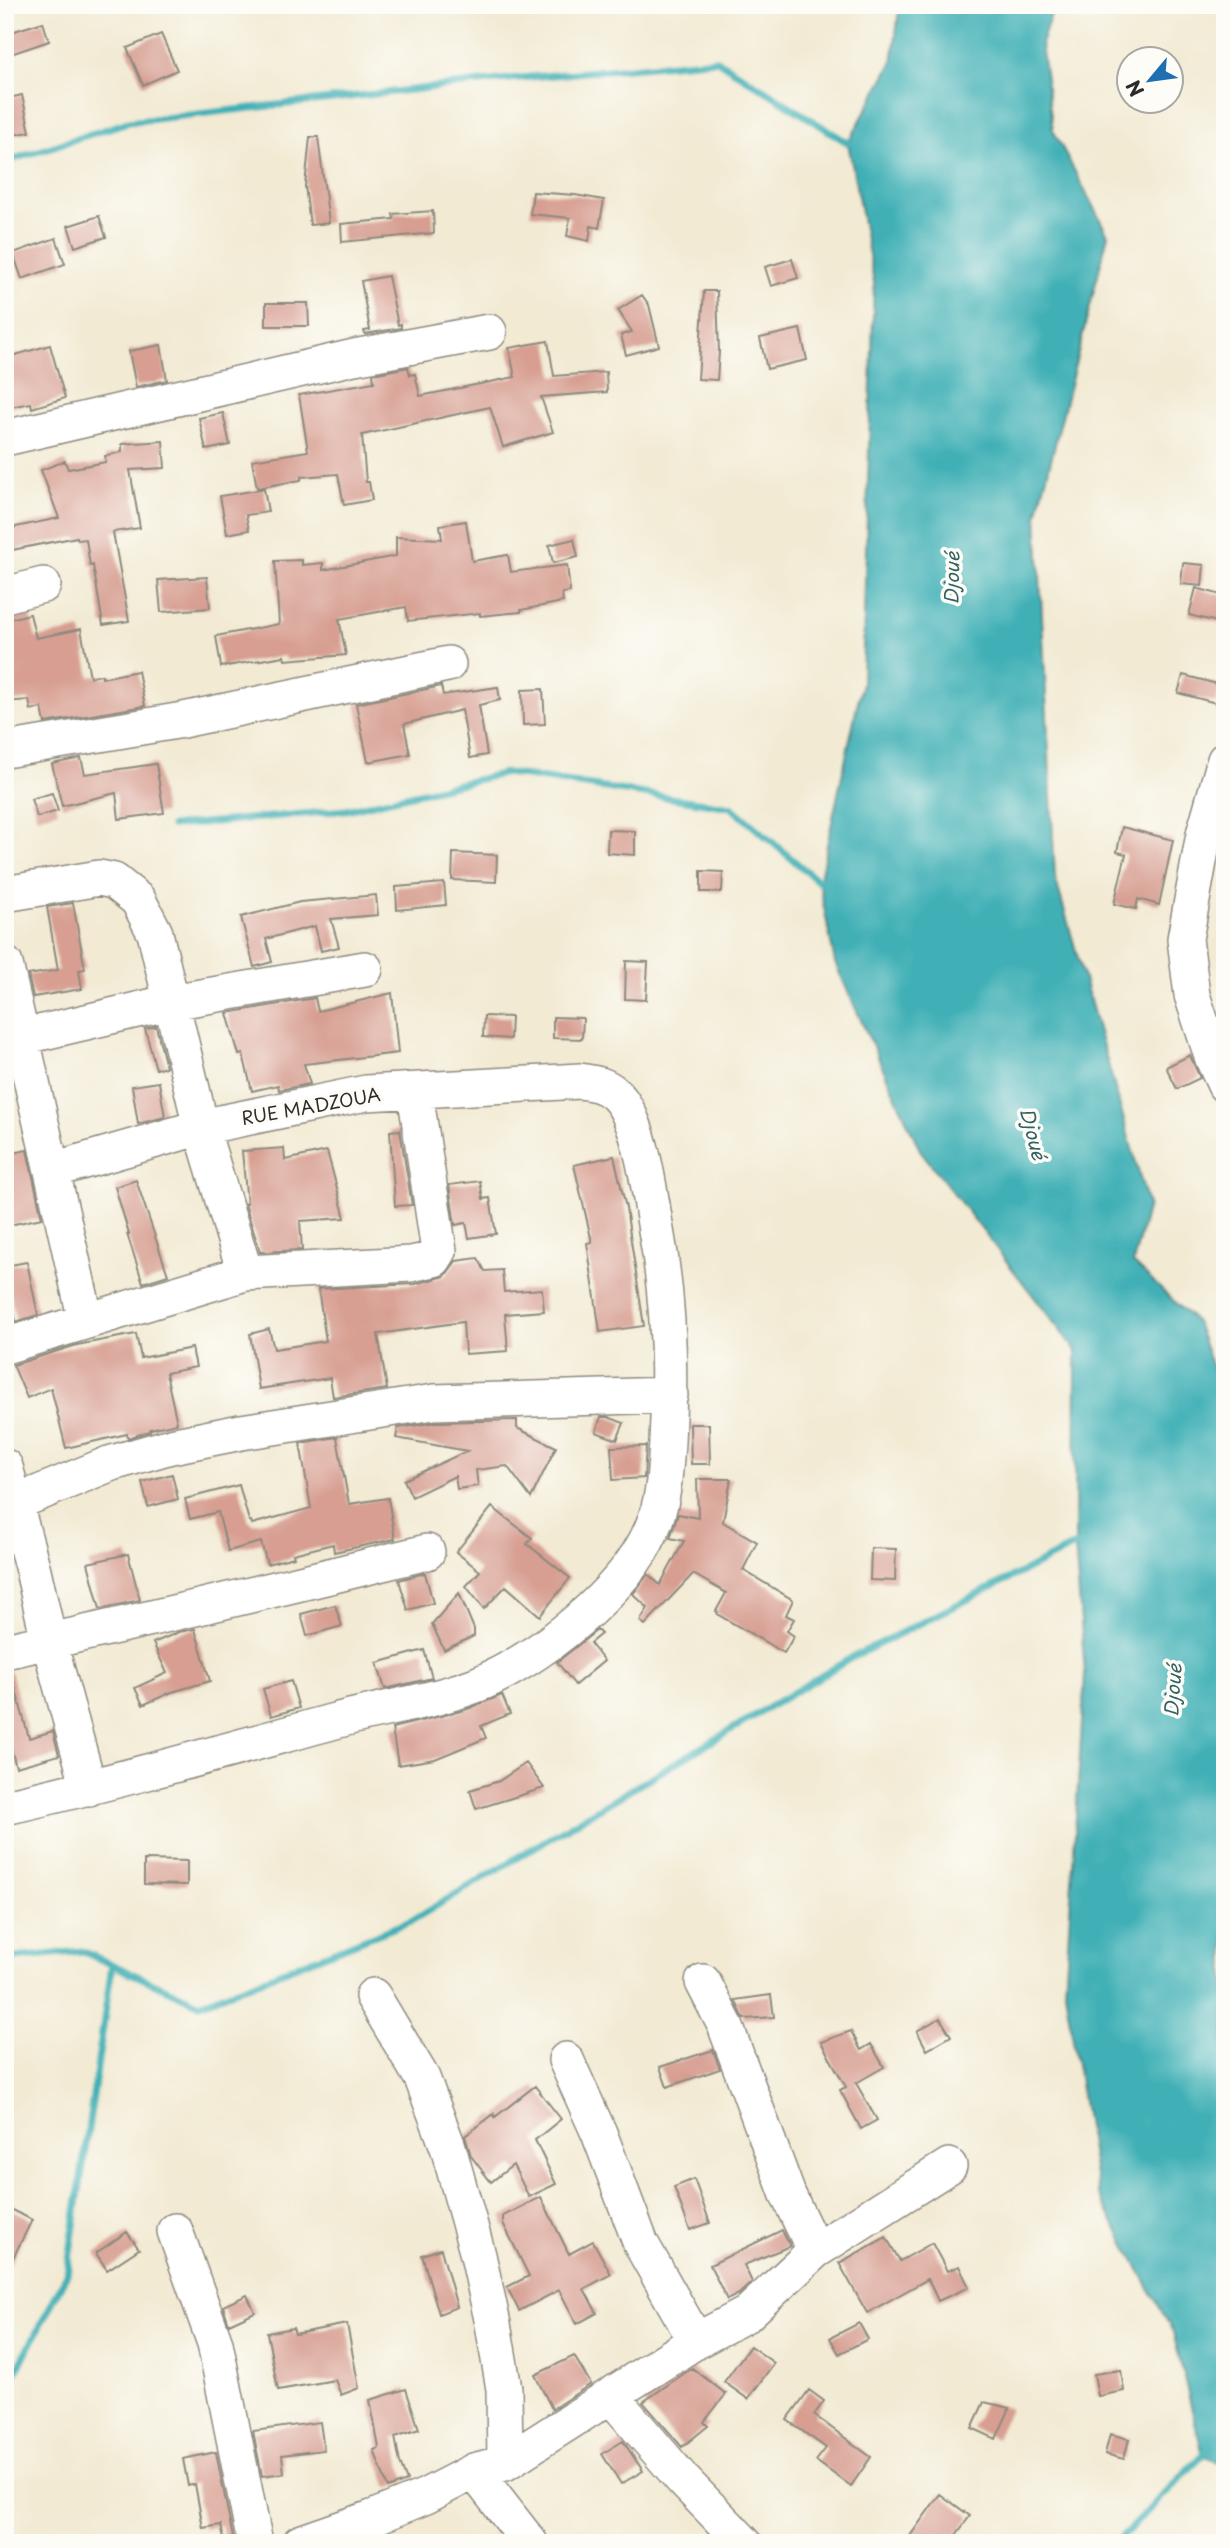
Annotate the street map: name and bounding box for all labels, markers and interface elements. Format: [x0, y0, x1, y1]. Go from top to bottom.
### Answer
north arrow [1114, 46, 1184, 116]
text: N [1118, 75, 1150, 102]
water label: Djoué [937, 550, 965, 605]
street label: RUE MADZOUA [239, 1080, 383, 1131]
water label: Djoué [1014, 1105, 1055, 1165]
water label: Djoué [1156, 1661, 1188, 1717]

